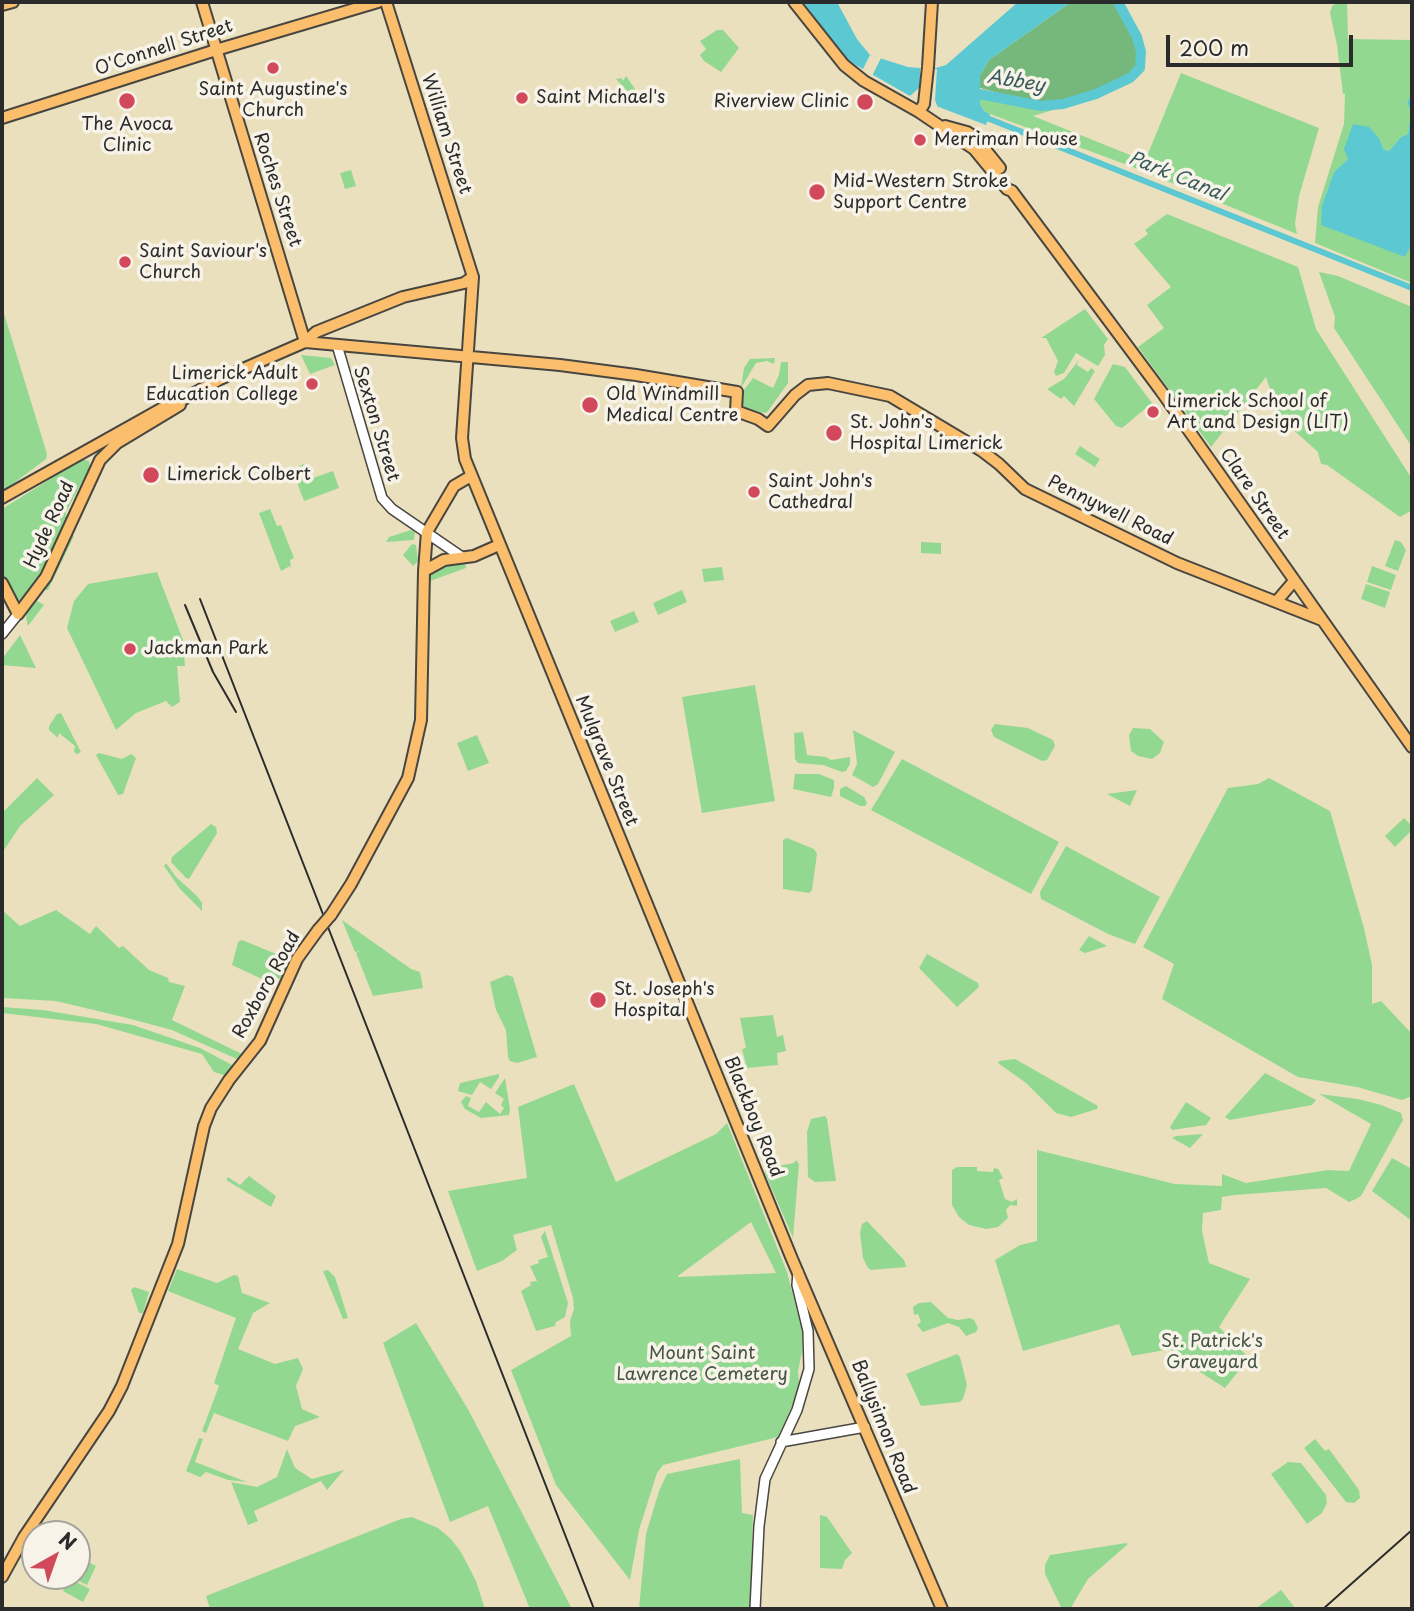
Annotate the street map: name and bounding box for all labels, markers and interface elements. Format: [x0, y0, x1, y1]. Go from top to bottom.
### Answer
street label: O'Connell Street [92, 16, 236, 80]
scale bar [1169, 21, 1356, 65]
text: 200 m [1179, 31, 1249, 63]
marker: Saint Augustine's Church [265, 60, 281, 76]
water label: Abbey [986, 66, 1046, 98]
street label: William Street [416, 71, 476, 197]
place label: Saint Augustine's Church [198, 79, 348, 122]
place label: Saint Michael's [536, 87, 665, 109]
marker: Saint Michael's [514, 90, 530, 106]
marker: The Avoca Clinic [117, 91, 137, 111]
place label: Riverview Clinic [713, 91, 849, 113]
marker: Riverview Clinic [855, 92, 875, 112]
place label: The Avoca Clinic [81, 114, 173, 156]
place label: Merriman House [934, 129, 1078, 151]
street label: Roches Street [248, 130, 306, 250]
marker: Merriman House [912, 132, 928, 148]
water label: Park Canal [1125, 147, 1229, 207]
place label: Mid-Western Stroke Support Centre [833, 171, 1008, 214]
marker: Mid-Western Stroke Support Centre [807, 182, 827, 202]
place label: Saint Saviour's Church [139, 241, 267, 284]
marker: Saint Saviour's Church [117, 254, 133, 270]
place label: Limerick Adult Education College [146, 363, 298, 406]
street label: Sexton Street [348, 364, 404, 484]
marker: Limerick Adult Education College [304, 376, 320, 392]
place label: Old Windmill Medical Centre [606, 384, 738, 426]
place label: Limerick School of Art and Design (LIT) [1167, 391, 1349, 434]
marker: Old Windmill Medical Centre [580, 395, 600, 415]
marker: Limerick School of Art and Design (LIT) [1145, 404, 1161, 420]
place label: St. John's Hospital Limerick [850, 412, 1003, 454]
marker: St. John's Hospital Limerick [824, 423, 844, 443]
street label: Clare Street [1215, 444, 1293, 544]
place label: Limerick Colbert [167, 464, 311, 486]
marker: Limerick Colbert [141, 465, 161, 485]
place label: Saint John's Cathedral [768, 471, 873, 514]
street label: Pennywell Road [1044, 471, 1176, 551]
street label: Hyde Road [20, 478, 80, 572]
marker: Saint John's Cathedral [746, 484, 762, 500]
place label: Jackman Park [144, 638, 268, 660]
marker: Jackman Park [122, 641, 138, 657]
street label: Mulgrave Street [570, 692, 642, 830]
street label: Roxboro Road [229, 928, 305, 1042]
place label: St. Joseph's Hospital [614, 979, 715, 1021]
marker: St. Joseph's Hospital [588, 990, 608, 1010]
street label: Blackboy Road [719, 1053, 787, 1181]
park label: St. Patrick's Graveyard [1161, 1331, 1263, 1374]
park label: Mount Saint Lawrence Cemetery [616, 1343, 788, 1386]
street label: Ballysimon Road [846, 1357, 920, 1497]
north arrow [21, 1520, 91, 1590]
text: N [53, 1525, 83, 1556]

